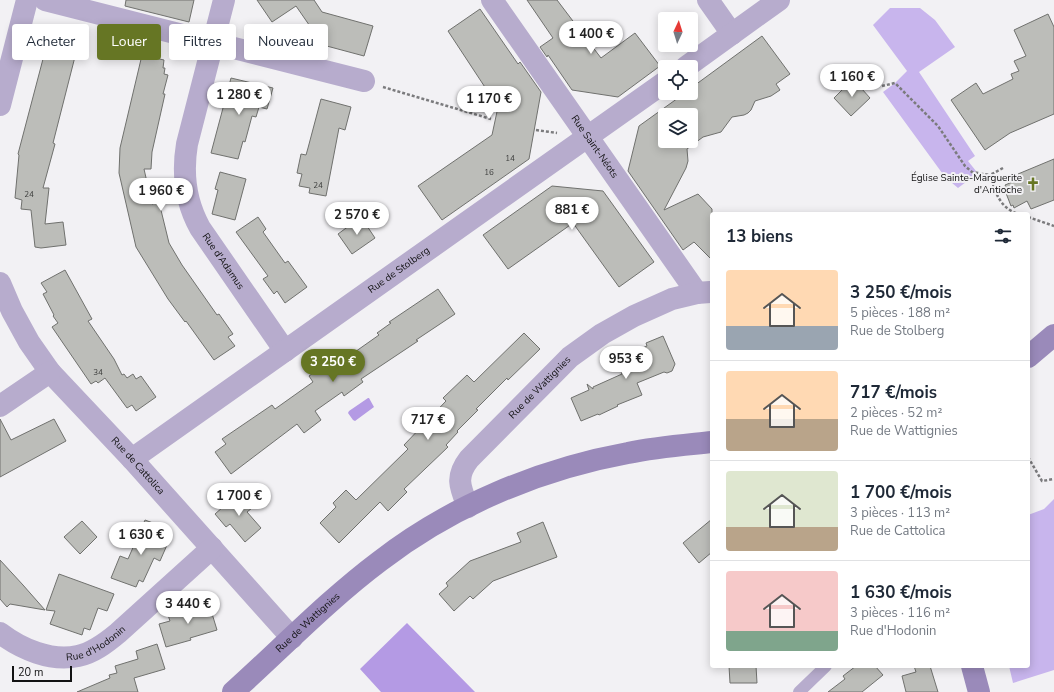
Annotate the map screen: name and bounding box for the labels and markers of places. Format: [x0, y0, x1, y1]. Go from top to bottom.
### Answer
pin: 1 400 € [554, 21, 628, 55]
pin: 1 160 € [815, 64, 889, 98]
pin: 1 280 € [202, 82, 276, 116]
pin: 1 170 € [452, 86, 526, 120]
place label: Église Sainte-Marguerite d'Antioche [911, 171, 1022, 197]
church icon: Église Sainte-Marguerite d'Antioche [1025, 176, 1041, 192]
pin: 1 960 € [124, 178, 198, 212]
pin: 881 € [544, 197, 600, 231]
pin: 2 570 € [320, 202, 394, 236]
pin: 953 € [598, 346, 654, 380]
pin: 3 250 € [296, 349, 370, 383]
pin: 717 € [400, 407, 456, 441]
pin: 1 700 € [202, 483, 276, 517]
pin: 1 630 € [104, 522, 178, 556]
pin: 3 440 € [151, 591, 225, 625]

